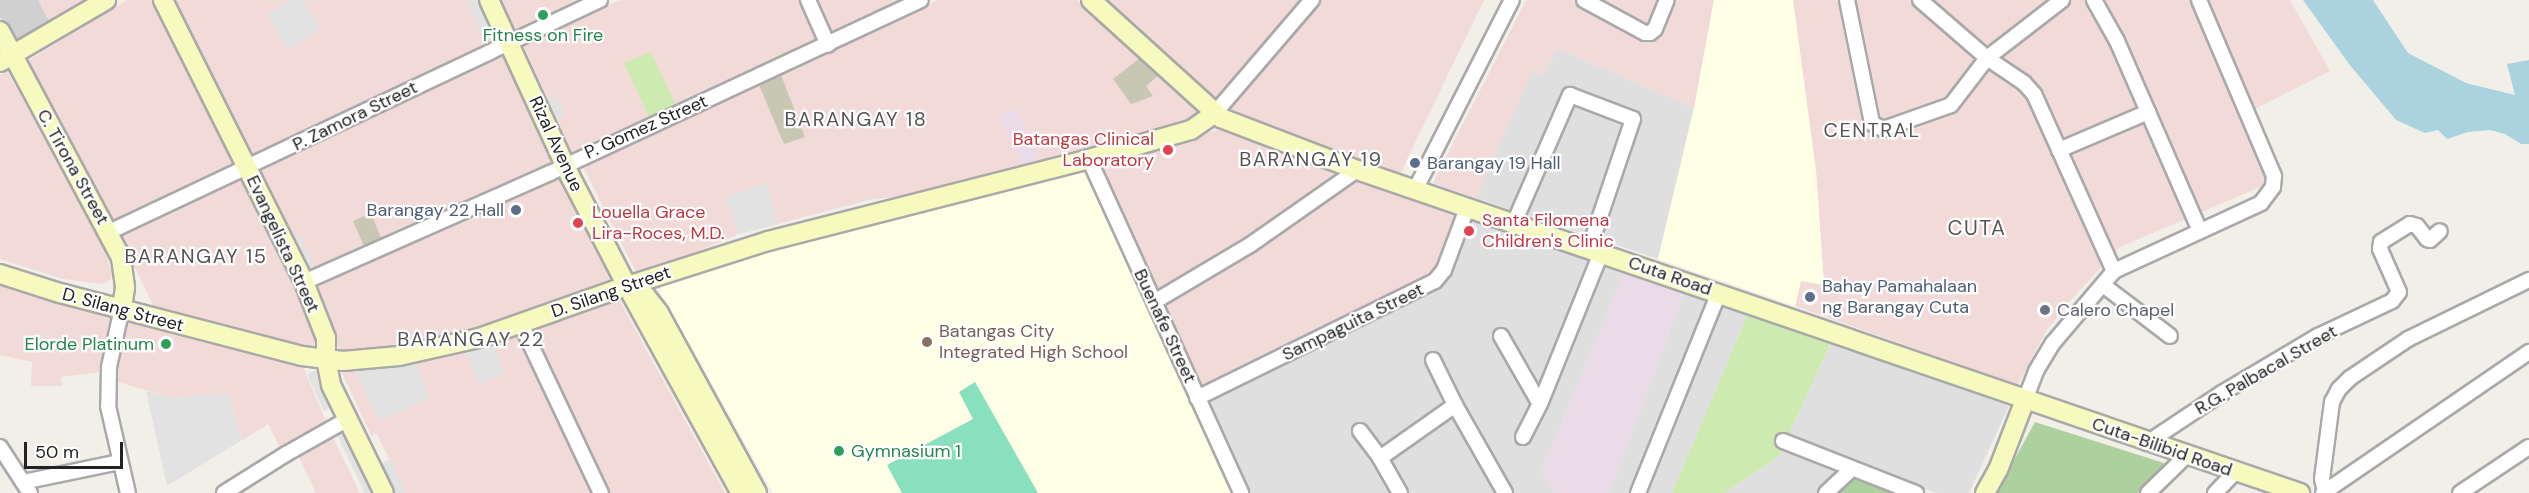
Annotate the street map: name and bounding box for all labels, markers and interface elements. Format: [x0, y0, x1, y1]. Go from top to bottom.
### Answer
marker: Fitness on Fire [536, 8, 550, 22]
place label: Fitness on Fire [483, 24, 603, 46]
street label: P. Zamora Street [289, 76, 421, 156]
street label: P. Gomez Street [581, 90, 711, 164]
street label: Rizal Avenue [524, 93, 588, 195]
street label: C. Tirona Street [32, 106, 114, 228]
district label: BARANGAY 18 [785, 107, 927, 131]
district label: CENTRAL [1824, 118, 1920, 142]
place label: Batangas Clinical Laboratory [1013, 129, 1154, 172]
marker: Batangas Clinical Laboratory [1159, 141, 1177, 159]
district label: BARANGAY 19 [1239, 147, 1383, 171]
place label: Barangay 19 Hall [1427, 152, 1561, 174]
marker: Barangay 19 Hall [1408, 156, 1422, 170]
street label: Evangelista Street [242, 172, 324, 316]
place label: Barangay 22 Hall [367, 199, 504, 221]
place label: Louella Grace Lira-Roces, M.D. [592, 202, 725, 244]
marker: Barangay 22 Hall [509, 203, 523, 217]
place label: Santa Filomena Children's Clinic [1482, 210, 1614, 252]
marker: Louella Grace Lira-Roces, M.D. [569, 214, 587, 232]
district label: CUTA [1948, 215, 2006, 241]
marker: Santa Filomena Children's Clinic [1460, 222, 1478, 240]
district label: BARANGAY 15 [125, 244, 267, 268]
street label: Cuta Road [1625, 252, 1715, 300]
street label: D. Silang Street [548, 261, 674, 323]
street label: Buenafe Street [1129, 266, 1201, 386]
place label: Bahay Pamahalaan ng Barangay Cuta [1822, 276, 1977, 318]
street label: Sampaguita Street [1279, 278, 1427, 366]
street label: D. Silang Street [60, 283, 186, 337]
marker: Bahay Pamahalaan ng Barangay Cuta [1803, 290, 1817, 304]
place label: Calero Chapel [2057, 299, 2174, 321]
marker: Calero Chapel [2038, 303, 2052, 317]
place label: Batangas City Integrated High School [939, 321, 1128, 364]
street label: R.G. Palbacal Street [2191, 321, 2341, 419]
district label: BARANGAY 22 [397, 327, 545, 351]
place label: Elorde Platinum [24, 333, 154, 355]
marker: Batangas City Integrated High School [920, 335, 934, 349]
marker: Elorde Platinum [159, 337, 173, 351]
street label: Cuta-Bilibid Road [2089, 413, 2235, 481]
scale bar [27, 430, 126, 468]
text: 50 m [35, 440, 79, 464]
place label: Gymnasium 1 [851, 440, 961, 462]
marker: Gymnasium 1 [832, 444, 846, 458]

